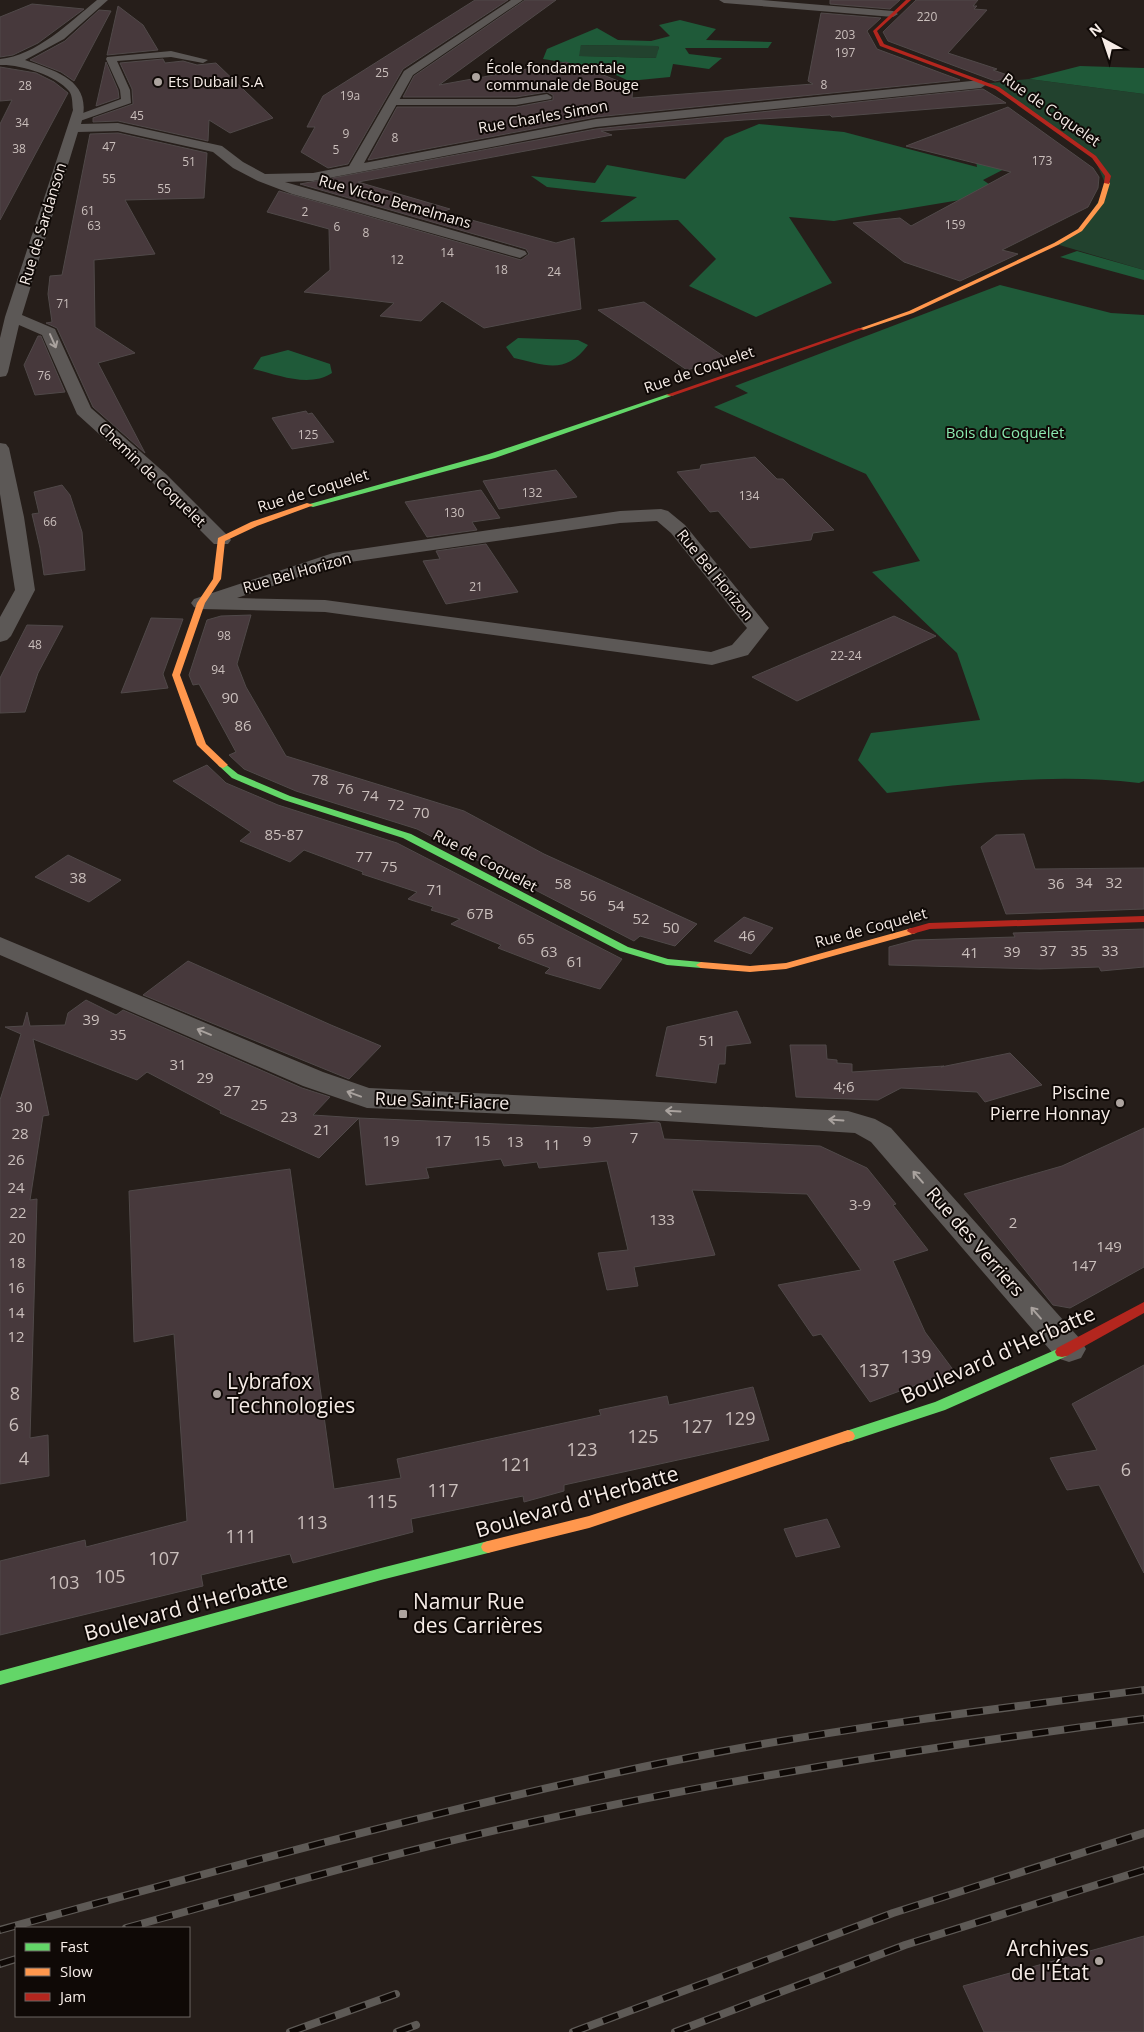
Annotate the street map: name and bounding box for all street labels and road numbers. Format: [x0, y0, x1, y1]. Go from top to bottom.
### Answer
street label: Rue de Coquelet [999, 68, 1104, 150]
street label: Rue Charles Simon [476, 95, 609, 137]
street label: Rue de Sardanson [14, 160, 70, 287]
street label: Rue Victor Bemelmans [317, 170, 474, 232]
street label: Rue de Coquelet [641, 341, 756, 397]
street label: Chemin de Coquelet [95, 418, 211, 531]
street label: Rue de Coquelet [255, 464, 371, 516]
street label: Rue Bel Horizon [673, 525, 759, 624]
street label: Rue Bel Horizon [240, 547, 353, 597]
street label: Rue de Coquelet [430, 824, 541, 896]
street label: Rue de Coquelet [813, 902, 929, 952]
street label: Rue Saint-Fiacre [374, 1086, 510, 1114]
street label: Rue des Verriers [922, 1182, 1030, 1301]
street label: Boulevard d'Herbatte [896, 1299, 1099, 1410]
street label: Boulevard d'Herbatte [472, 1459, 681, 1543]
street label: Boulevard d'Herbatte [81, 1565, 291, 1647]

